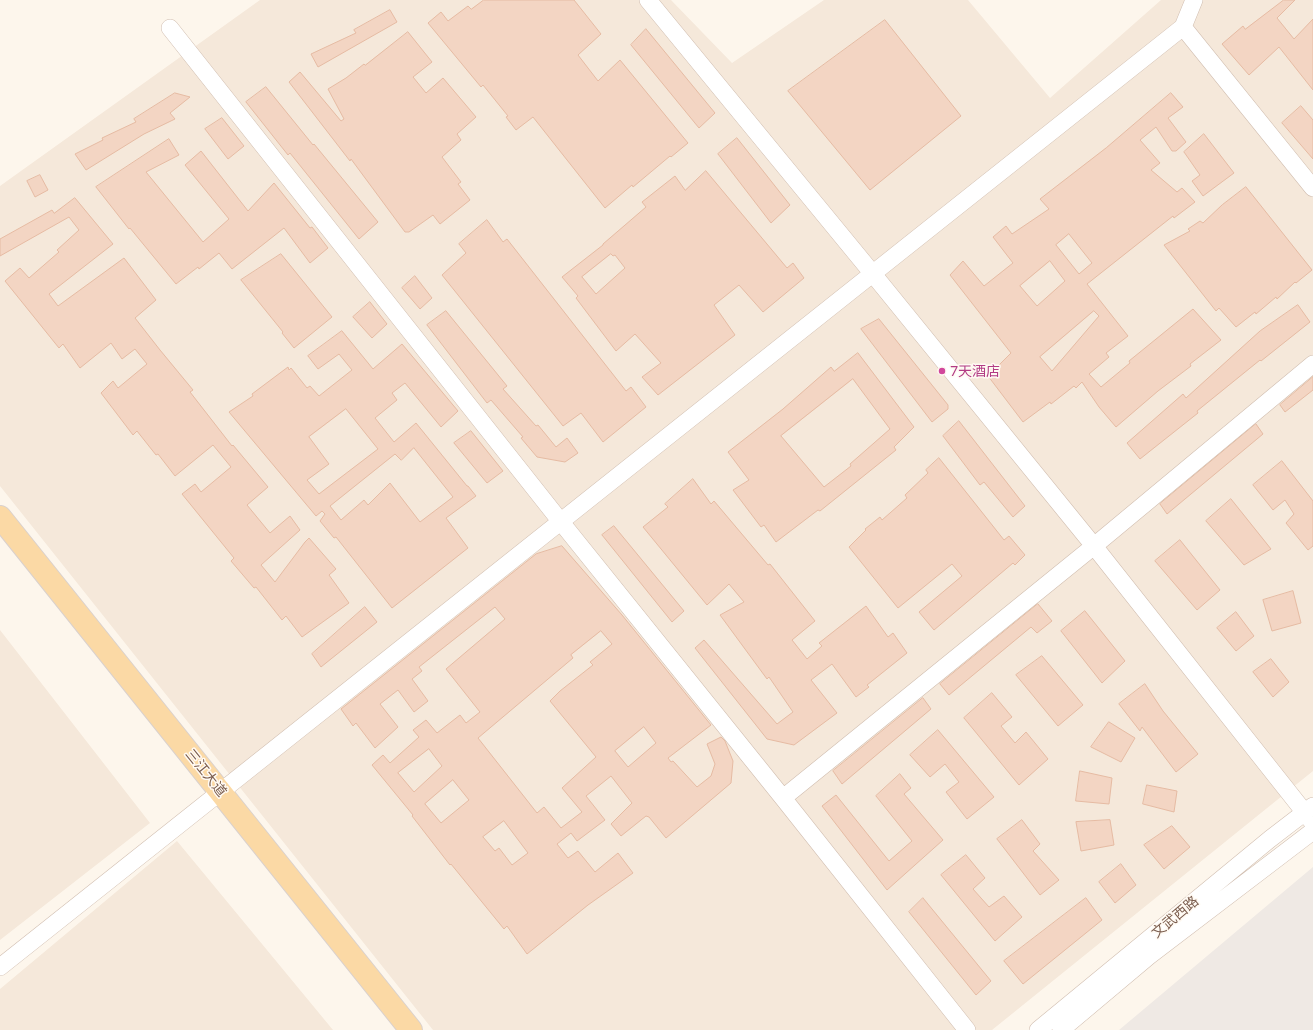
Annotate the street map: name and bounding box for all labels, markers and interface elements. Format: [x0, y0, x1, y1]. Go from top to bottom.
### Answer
place label: 7天酒店 [950, 363, 1000, 379]
marker: 7天酒店 [937, 366, 947, 376]
street label: 三江大道 [182, 746, 230, 800]
street label: 文武西路 [1148, 893, 1202, 941]

